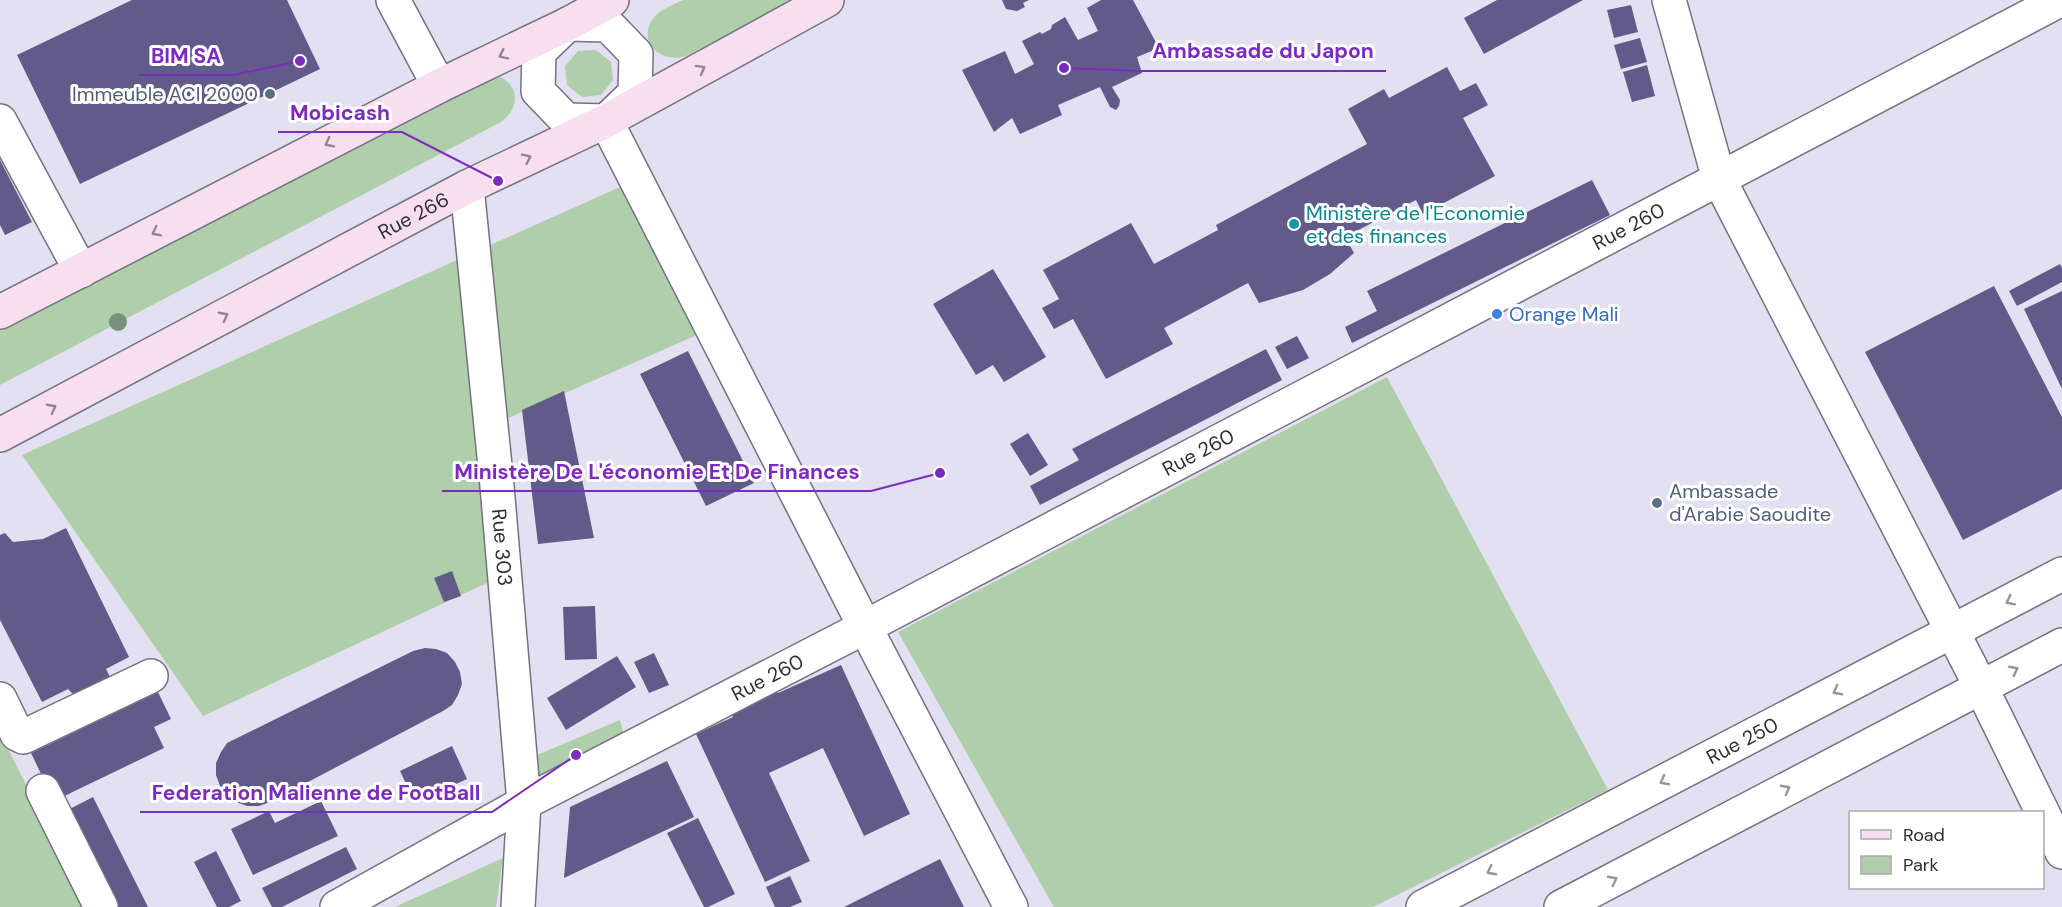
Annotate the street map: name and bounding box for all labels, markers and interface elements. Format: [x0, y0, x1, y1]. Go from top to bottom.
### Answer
callout: Ambassade du Japon [1140, 32, 1386, 71]
callout: BIM SA [139, 36, 233, 75]
text: Ambassade du Japon [1152, 37, 1374, 65]
text: BIM SA [151, 42, 221, 70]
one-way arrow [499, 47, 510, 59]
one-way arrow [694, 65, 705, 76]
place label: Immeuble ACI 2000 [72, 81, 258, 107]
marker: Immeuble ACI 2000 [263, 87, 277, 101]
callout: Mobicash [278, 93, 402, 132]
text: Mobicash [290, 99, 390, 127]
one-way arrow [325, 135, 336, 147]
one-way arrow [521, 154, 532, 166]
street label: Rue 266 [373, 186, 453, 245]
street label: Rue 260 [1588, 197, 1669, 256]
place label: Ministère de l'Economie et des finances [1306, 200, 1525, 249]
marker: Ministère de l'Economie et des finances [1287, 217, 1301, 231]
one-way arrow [152, 225, 162, 236]
place label: Orange Mali [1509, 301, 1619, 327]
marker: Orange Mali [1490, 307, 1504, 321]
one-way arrow [218, 312, 228, 323]
one-way arrow [45, 404, 56, 415]
street label: Rue 260 [1158, 423, 1239, 482]
callout: Ministère De L'économie Et De Finances [442, 452, 871, 491]
text: Ministère De L'économie Et De Finances [454, 458, 860, 486]
place label: Ambassade d'Arabie Saoudite [1669, 478, 1831, 527]
marker: Ambassade d'Arabie Saoudite [1650, 496, 1664, 510]
street label: Rue 303 [486, 508, 518, 587]
one-way arrow [2006, 594, 2016, 605]
street label: Rue 260 [727, 648, 808, 707]
one-way arrow [2008, 666, 2019, 677]
one-way arrow [1832, 684, 1843, 695]
street label: Rue 250 [1702, 711, 1783, 770]
callout: Federation Malienne de FootBall [140, 773, 492, 812]
one-way arrow [1660, 774, 1670, 785]
text: Federation Malienne de FootBall [152, 779, 480, 807]
one-way arrow [1780, 785, 1791, 797]
legend [1849, 811, 2044, 889]
text: Road [1903, 823, 1945, 847]
text: Park [1903, 853, 1939, 877]
one-way arrow [1486, 864, 1497, 876]
one-way arrow [1607, 876, 1617, 887]

